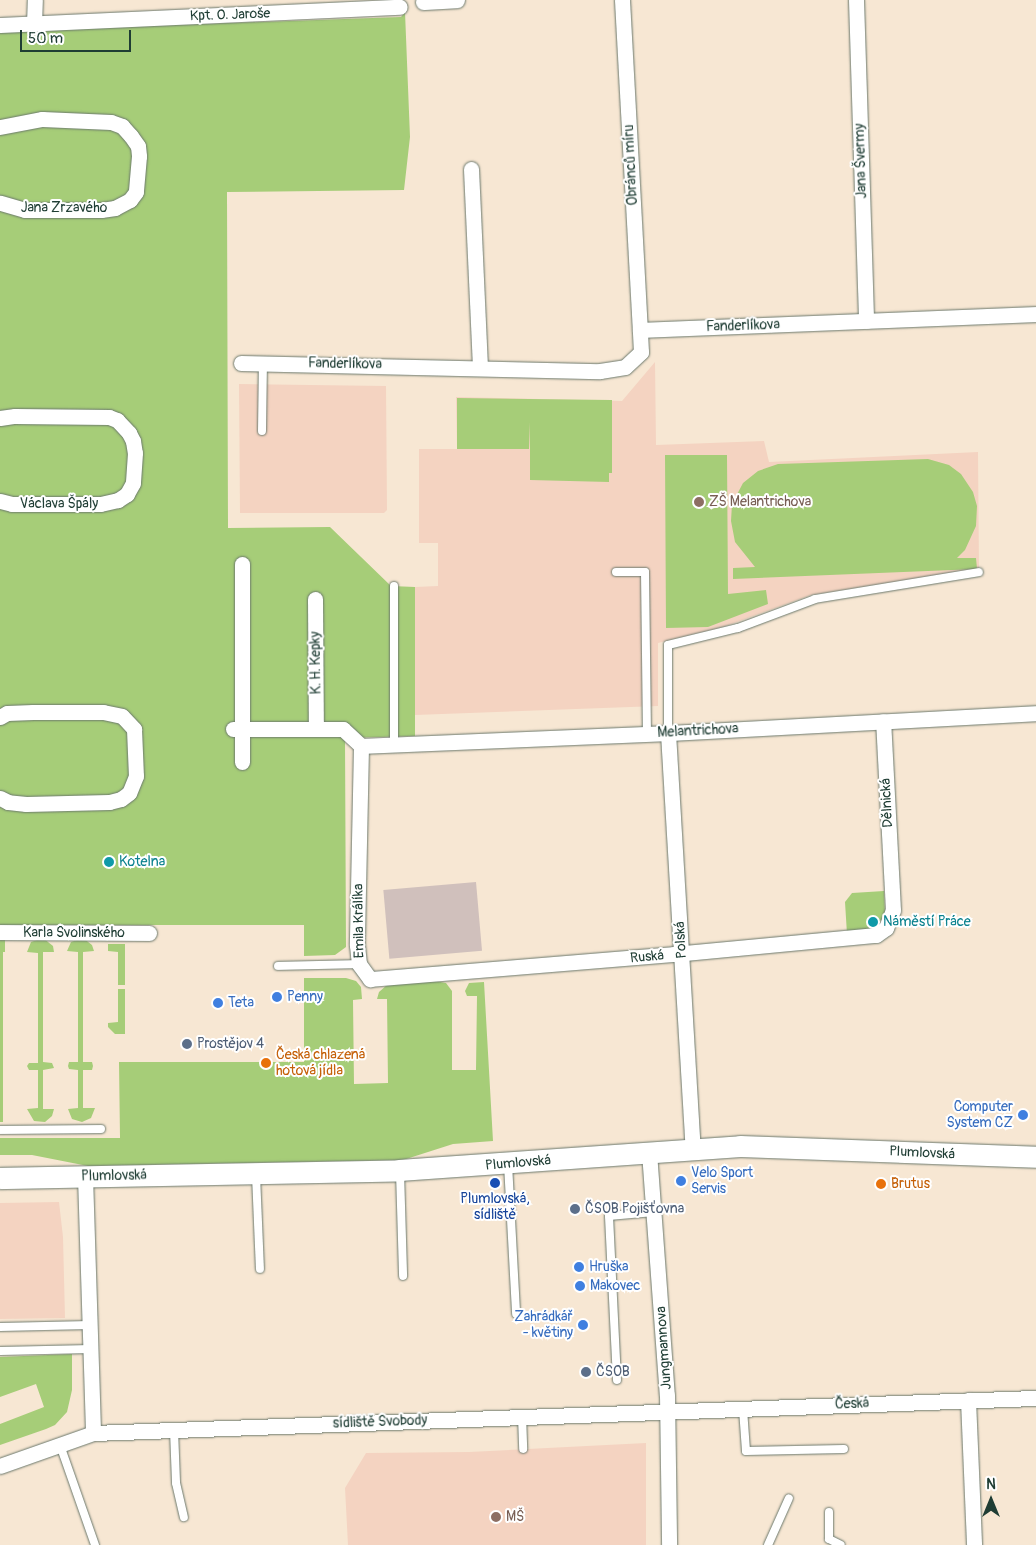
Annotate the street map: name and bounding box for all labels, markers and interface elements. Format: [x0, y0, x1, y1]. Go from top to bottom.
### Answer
street label: Kpt. O. Jaroše [190, 5, 270, 25]
scale bar [22, 20, 134, 52]
text: 50 m [28, 29, 63, 48]
street label: Jana Švermy [851, 123, 871, 199]
street label: Obránců míru [620, 124, 642, 206]
street label: Jana Zrzavého [21, 200, 107, 216]
street label: Fanderlíkova [706, 316, 780, 336]
street label: Fanderlíkova [308, 355, 382, 373]
place label: ZŠ Melantrichova [709, 494, 811, 510]
street label: Václava Špály [20, 496, 98, 512]
marker: ZŠ Melantrichova [693, 496, 705, 508]
street label: K. H. Kepky [307, 631, 325, 695]
street label: Melantrichova [657, 720, 739, 742]
street label: Dělnická [877, 778, 897, 828]
place label: Kotelna [119, 854, 165, 870]
marker: Kotelna [103, 856, 115, 868]
street label: Emila Králíka [350, 884, 368, 958]
place label: Náměstí Práce [883, 914, 971, 930]
marker: Náměstí Práce [867, 916, 879, 928]
street label: Polská [672, 921, 690, 959]
street label: Karla Svolinského [23, 925, 125, 941]
street label: Ruská [629, 947, 665, 967]
place label: Penny [287, 989, 323, 1005]
marker: Penny [271, 991, 283, 1003]
place label: Teta [228, 995, 254, 1011]
marker: Teta [212, 997, 224, 1009]
place label: Prostějov 4 [197, 1036, 264, 1052]
marker: Prostějov 4 [181, 1038, 193, 1050]
place label: Česká chlazená hotová jídla [276, 1047, 365, 1080]
marker: Česká chlazená hotová jídla [260, 1057, 272, 1069]
place label: Computer System CZ [947, 1099, 1013, 1132]
marker: Computer System CZ [1017, 1109, 1029, 1121]
street label: Plumlovská [889, 1143, 955, 1163]
street label: Plumlovská [484, 1152, 552, 1174]
place label: Velo Sport Servis [691, 1165, 753, 1198]
street label: Plumlovská [81, 1167, 147, 1185]
marker: Velo Sport Servis [675, 1175, 687, 1187]
place label: Brutus [891, 1176, 930, 1192]
marker: Plumlovská, sídliště [489, 1177, 501, 1189]
marker: Brutus [875, 1178, 887, 1190]
place label: Plumlovská, sídliště [460, 1191, 530, 1224]
place label: ČSOB Pojišťovna [585, 1201, 684, 1217]
marker: ČSOB Pojišťovna [569, 1203, 581, 1215]
place label: Hruška [589, 1259, 629, 1275]
marker: Hruška [573, 1261, 585, 1273]
place label: Makovec [590, 1278, 640, 1294]
marker: Makovec [574, 1280, 586, 1292]
street label: Jungmannova [653, 1306, 675, 1390]
place label: Zahrádkář - květiny [514, 1309, 573, 1341]
marker: Zahrádkář - květiny [577, 1319, 589, 1331]
place label: ČSOB [596, 1364, 630, 1380]
marker: ČSOB [580, 1366, 592, 1378]
street label: Česká [835, 1395, 869, 1413]
street label: sídliště Svobody [333, 1412, 427, 1432]
north arrow [966, 1475, 1016, 1525]
text: N [986, 1476, 996, 1493]
place label: MŠ [506, 1509, 524, 1525]
marker: MŠ [490, 1511, 502, 1523]

